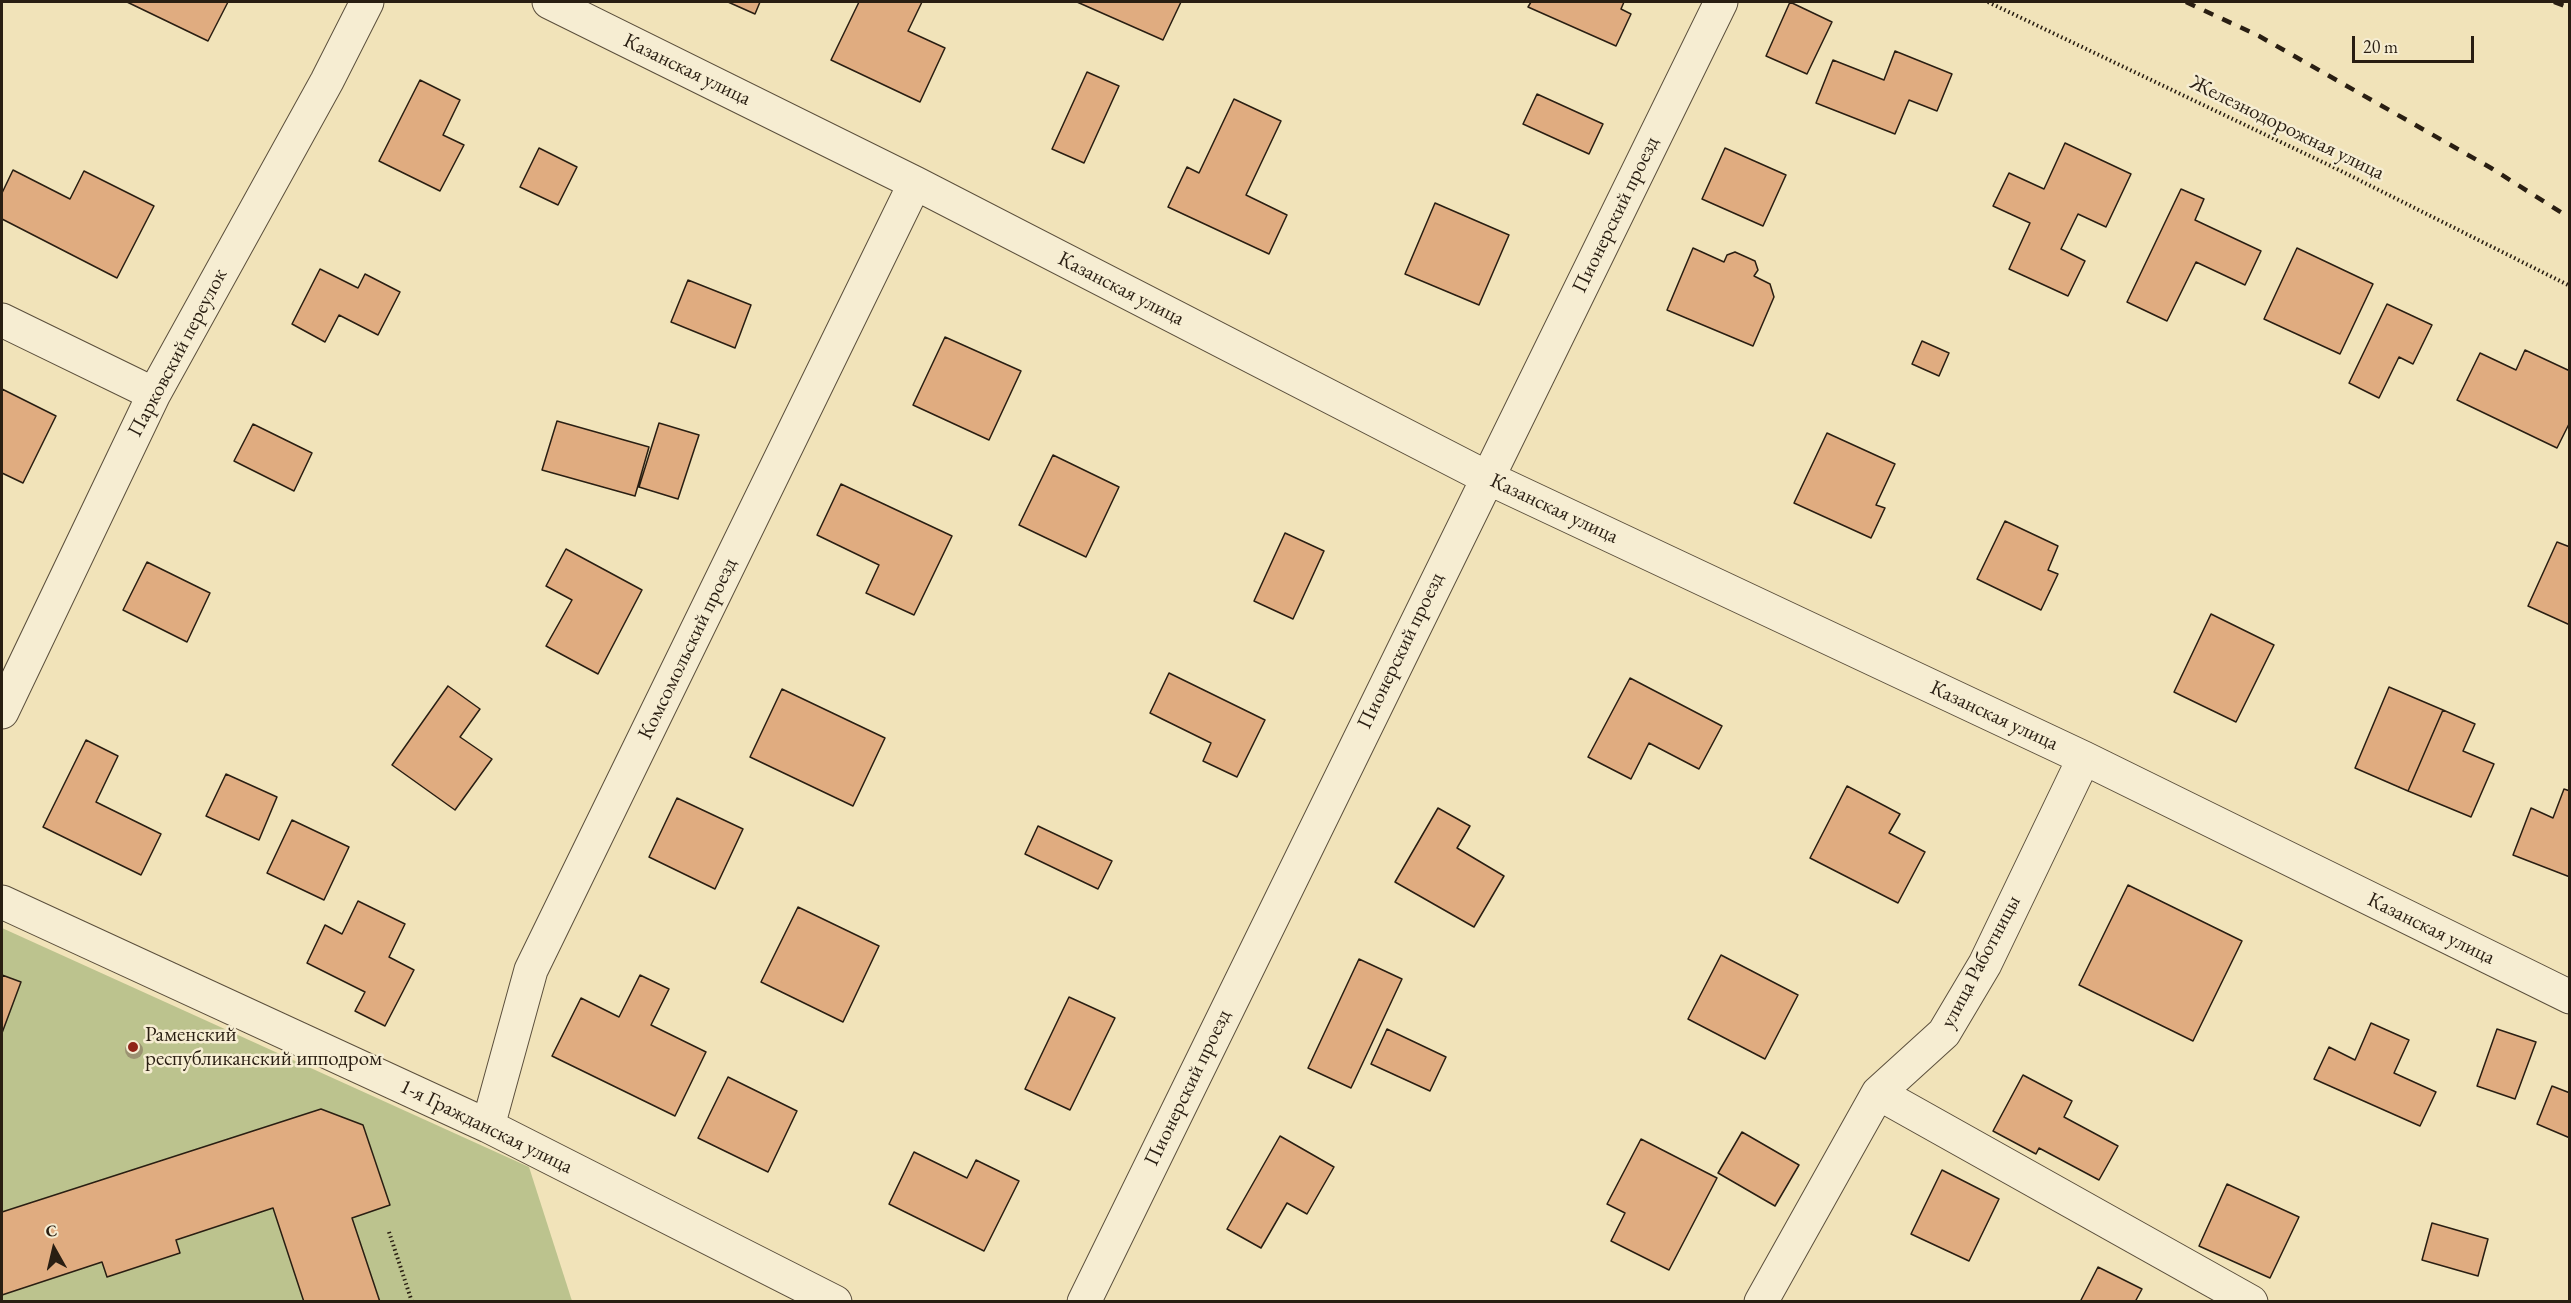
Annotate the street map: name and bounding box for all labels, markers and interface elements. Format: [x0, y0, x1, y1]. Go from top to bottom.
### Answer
scale bar [2355, 24, 2476, 62]
street label: Казанская улица [619, 28, 755, 112]
text: 20 m [2363, 35, 2398, 58]
street label: Железнодорожная улица [2186, 70, 2388, 186]
street label: Пионерский проезд [1567, 133, 1665, 297]
street label: Казанская улица [1054, 246, 1188, 332]
street label: Парковский переулок [123, 264, 233, 442]
street label: Казанская улица [1486, 468, 1622, 550]
street label: Комсомольский проезд [633, 554, 743, 744]
street label: Пионерский проезд [1352, 569, 1450, 733]
street label: Казанская улица [1926, 675, 2062, 757]
street label: Казанская улица [2363, 887, 2499, 971]
street label: улица Работницы [1936, 891, 2026, 1033]
street label: Пионерский проезд [1139, 1006, 1237, 1170]
place label: Раменский республиканский ипподром [145, 1022, 382, 1072]
marker: Раменский республиканский ипподром [126, 1040, 140, 1054]
street label: 1-я Гражданская улица [395, 1074, 577, 1180]
north arrow [24, 1219, 84, 1279]
text: С [44, 1219, 59, 1242]

